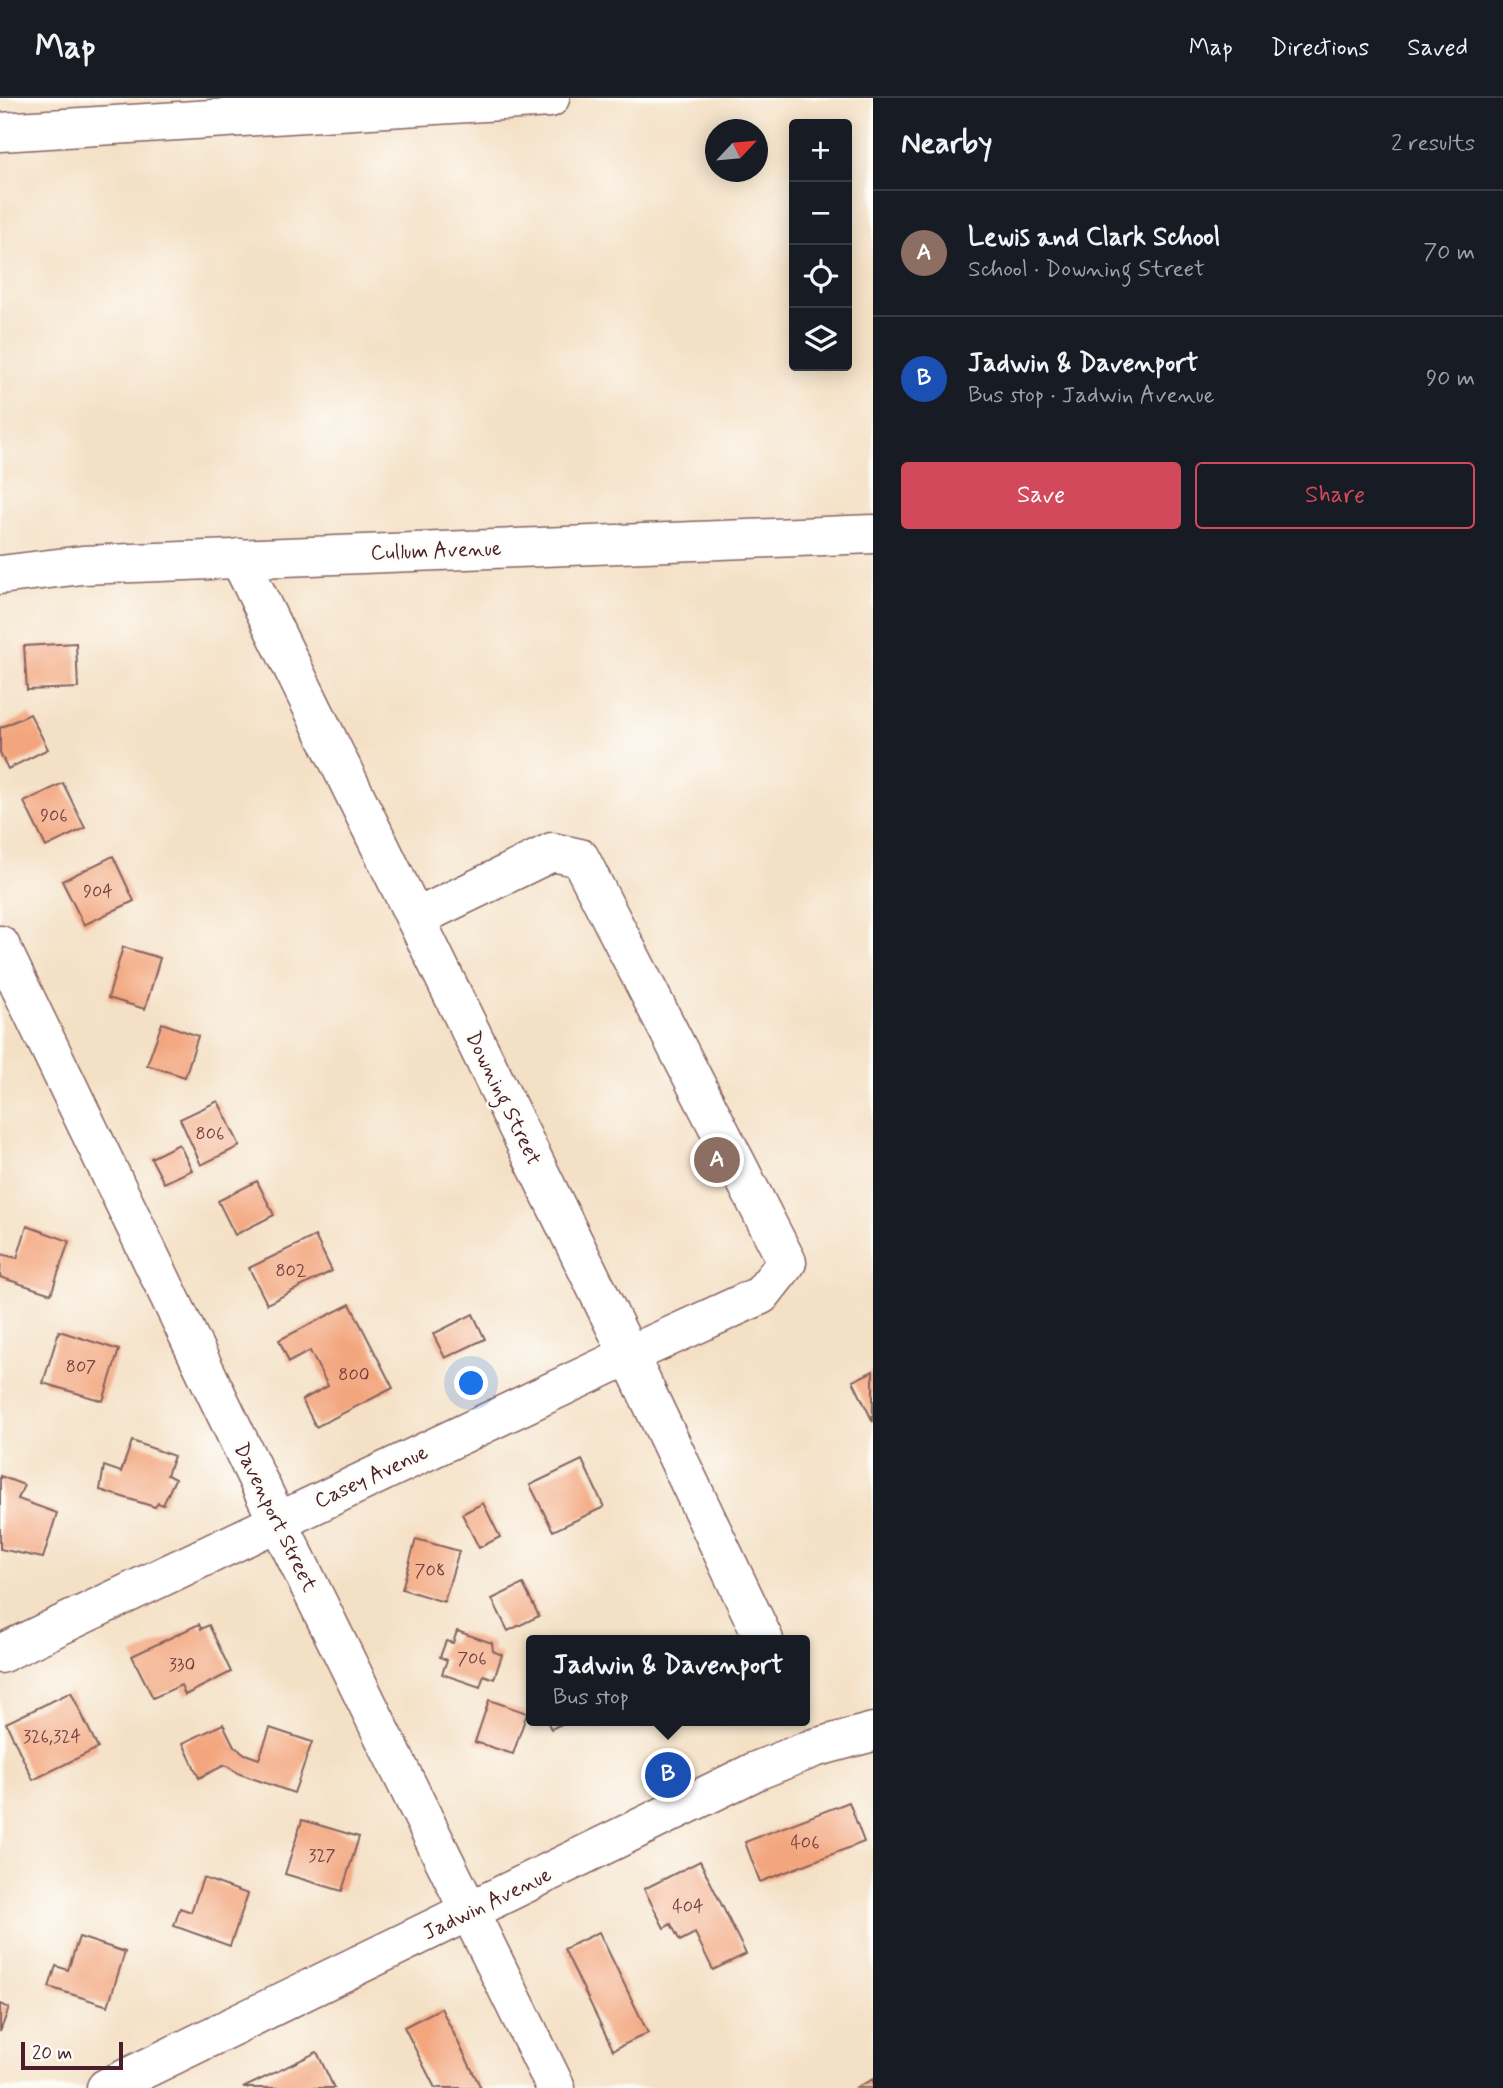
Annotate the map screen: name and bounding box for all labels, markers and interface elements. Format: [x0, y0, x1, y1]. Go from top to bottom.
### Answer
text: Map [35, 26, 95, 70]
text: Map [1189, 33, 1233, 64]
text: Directions [1271, 33, 1369, 64]
text: Saved [1407, 33, 1468, 64]
north arrow [705, 119, 768, 182]
map controls [789, 119, 852, 371]
button: + [789, 119, 852, 182]
text: Nearby [901, 124, 992, 163]
text: 2 results [1391, 129, 1475, 159]
button: − [789, 182, 852, 245]
text: Lewis and Clark School [968, 221, 1220, 255]
text: A [916, 238, 932, 268]
text: 70 m [1423, 238, 1475, 268]
button: locate [789, 245, 852, 308]
text: School · Downing Street [968, 255, 1205, 285]
button: layers [789, 308, 852, 371]
text: Jadwin & Davenport [968, 347, 1198, 381]
text: B [917, 364, 931, 394]
text: 90 m [1426, 364, 1475, 394]
text: Bus stop · Jadwin Avenue [968, 381, 1215, 411]
button: Save [901, 462, 1181, 529]
button: Share [1195, 462, 1475, 529]
street label: Cullum Avenue [370, 535, 502, 567]
house number: 906 [40, 804, 68, 828]
house number: 904 [83, 880, 113, 904]
street label: Downing Street [457, 1027, 548, 1171]
house number: 806 [196, 1122, 224, 1146]
pin: A [694, 1134, 740, 1186]
house number: 802 [275, 1259, 307, 1283]
house number: 807 [66, 1355, 96, 1379]
house number: 800 [338, 1363, 370, 1387]
your location [454, 1366, 488, 1400]
street label: Davenport Street [227, 1438, 324, 1597]
street label: Casey Avenue [310, 1438, 433, 1515]
house number: 708 [415, 1559, 445, 1583]
popup [526, 1635, 810, 1726]
house number: 706 [457, 1647, 487, 1671]
text: Jadwin & Davenport [553, 1649, 783, 1683]
house number: 330 [169, 1653, 195, 1677]
text: Bus stop [553, 1683, 629, 1713]
house number: 326,324 [23, 1725, 82, 1749]
pin: B [645, 1749, 691, 1801]
house number: 406 [790, 1831, 820, 1855]
house number: 327 [308, 1844, 336, 1868]
street label: Jadwin Avenue [419, 1861, 556, 1947]
house number: 404 [672, 1895, 704, 1919]
scale bar [21, 2039, 122, 2071]
text: 20 m [32, 2041, 72, 2066]

